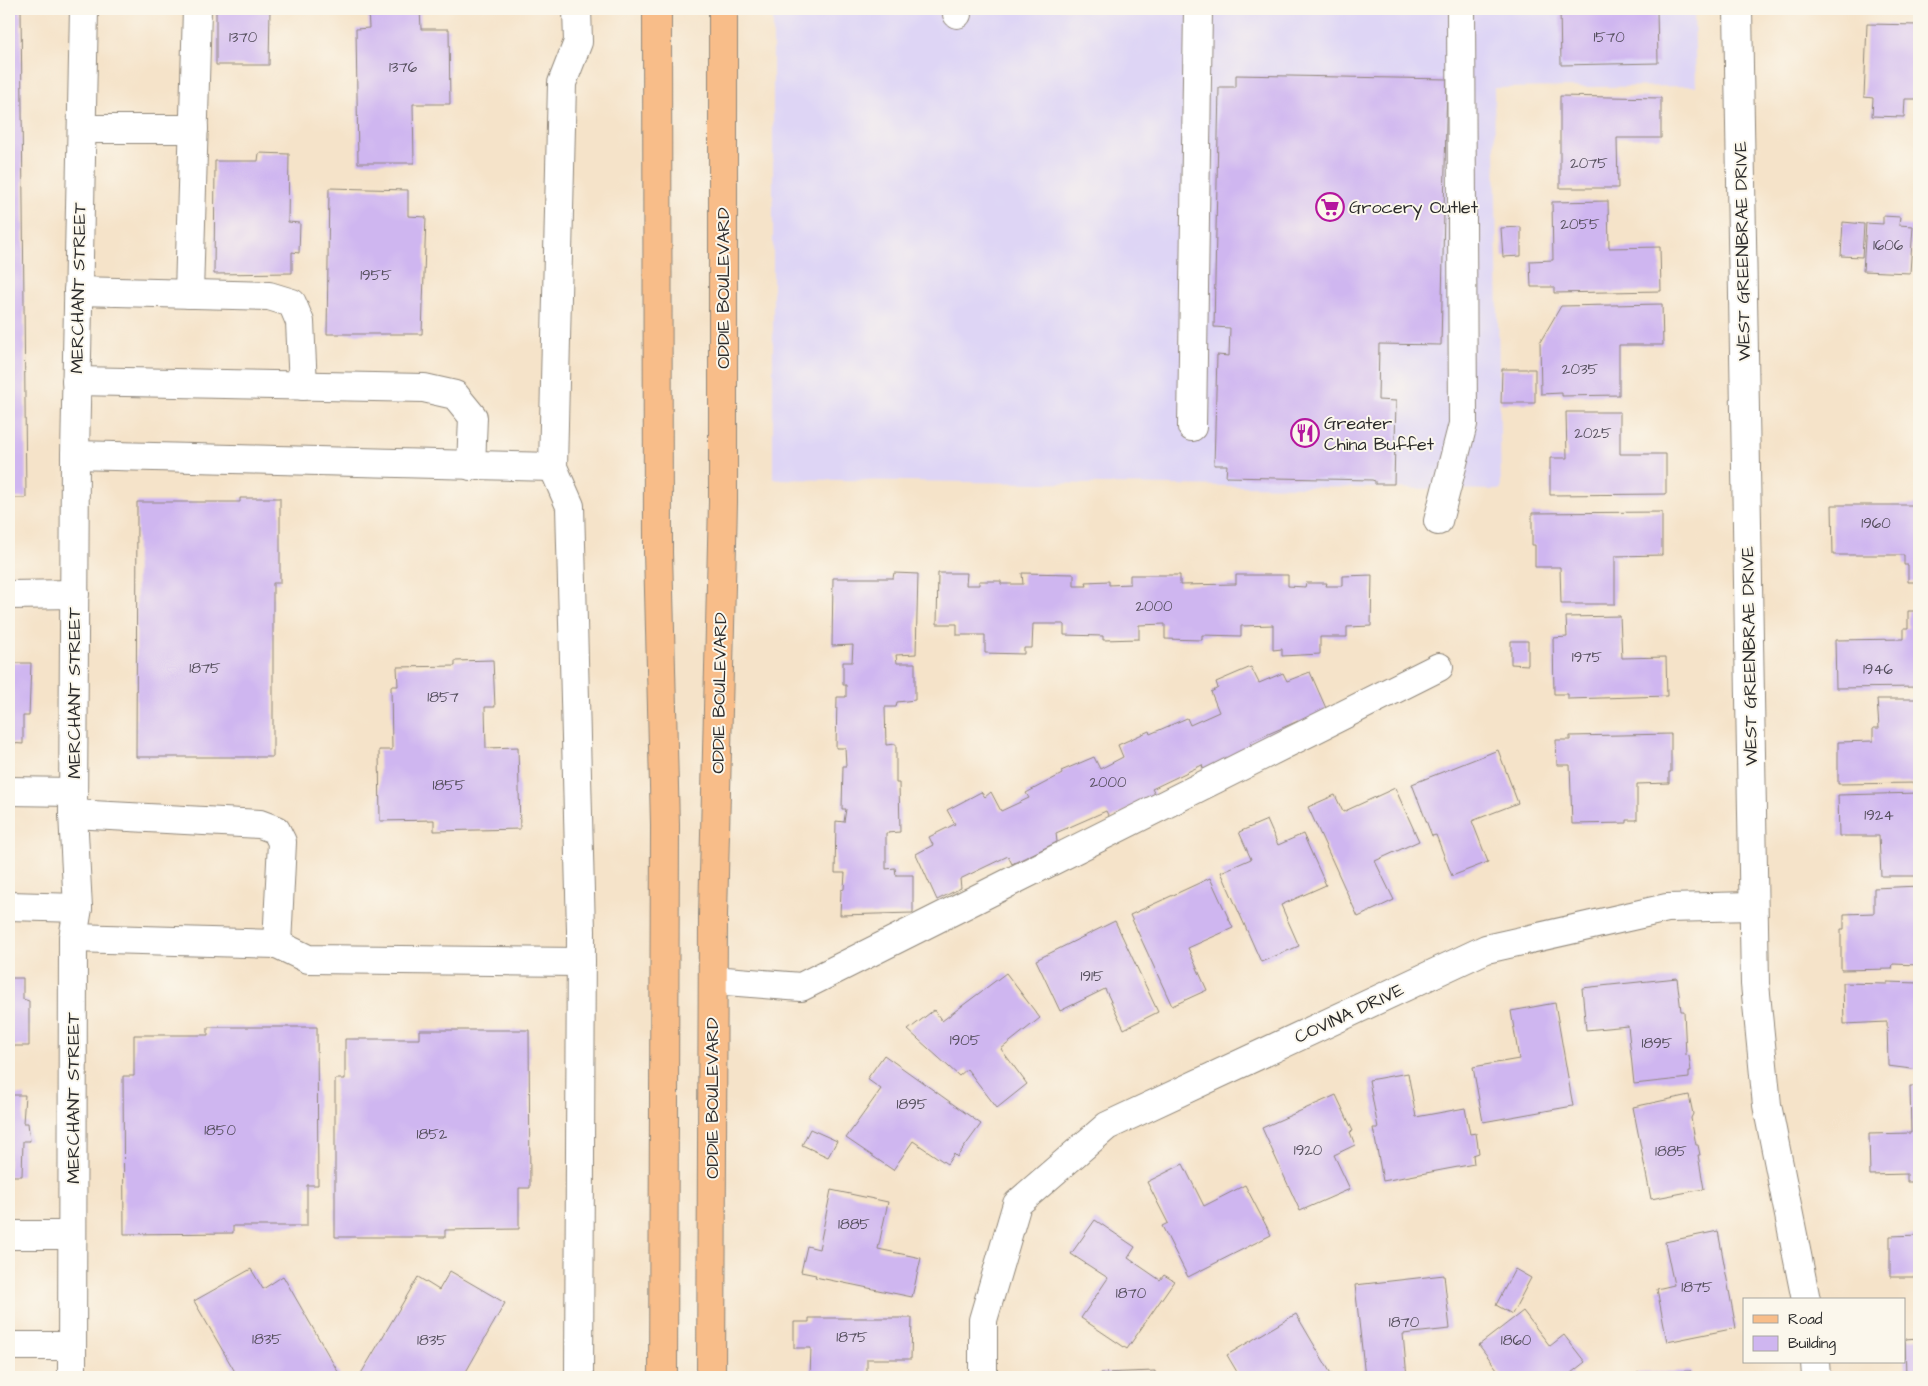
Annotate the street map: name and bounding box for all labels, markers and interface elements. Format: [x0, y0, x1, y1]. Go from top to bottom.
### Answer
house number: 1370 [229, 27, 258, 48]
house number: 1570 [1593, 27, 1625, 48]
house number: 1376 [389, 57, 418, 78]
street label: WEST GREENBRAE DRIVE [1728, 141, 1757, 361]
house number: 2075 [1570, 153, 1608, 174]
supermarket icon: Grocery Outlet [1315, 192, 1345, 222]
place label: Grocery Outlet [1349, 195, 1479, 221]
street label: MERCHANT STREET [65, 201, 93, 374]
street label: ODDIE BOULEVARD [711, 207, 736, 369]
house number: 2055 [1560, 214, 1600, 235]
house number: 1606 [1873, 235, 1904, 256]
house number: 1955 [360, 265, 392, 286]
house number: 2035 [1562, 359, 1599, 380]
place label: Greater China Buffet [1324, 411, 1435, 457]
restaurant icon: Greater China Buffet [1290, 418, 1320, 448]
house number: 2025 [1574, 423, 1612, 444]
house number: 1960 [1861, 513, 1891, 534]
street label: WEST GREENBRAE DRIVE [1735, 546, 1764, 766]
house number: 2000 [1136, 596, 1173, 617]
street label: MERCHANT STREET [62, 607, 87, 779]
street label: ODDIE BOULEVARD [706, 612, 733, 774]
house number: 1975 [1572, 647, 1603, 668]
house number: 1875 [189, 658, 221, 679]
house number: 1946 [1863, 659, 1894, 680]
house number: 1857 [427, 687, 459, 708]
house number: 2000 [1090, 772, 1127, 793]
house number: 1855 [433, 775, 466, 796]
house number: 1924 [1864, 805, 1894, 826]
house number: 1915 [1081, 966, 1104, 987]
street label: COVINA DRIVE [1290, 977, 1408, 1050]
street label: MERCHANT STREET [61, 1012, 86, 1184]
street label: ODDIE BOULEVARD [700, 1017, 725, 1179]
house number: 1905 [950, 1030, 981, 1051]
house number: 1895 [1642, 1033, 1673, 1054]
house number: 1895 [897, 1094, 928, 1115]
house number: 1850 [204, 1120, 236, 1141]
house number: 1852 [417, 1124, 448, 1145]
house number: 1920 [1294, 1140, 1323, 1161]
house number: 1885 [1655, 1141, 1687, 1162]
house number: 1885 [838, 1214, 870, 1235]
house number: 1875 [1681, 1277, 1713, 1298]
house number: 1870 [1116, 1283, 1147, 1304]
legend [1743, 1298, 1906, 1364]
text: Road [1788, 1309, 1823, 1330]
house number: 1870 [1389, 1312, 1420, 1333]
house number: 1875 [836, 1327, 868, 1348]
house number: 1835 [252, 1329, 282, 1350]
house number: 1835 [417, 1330, 447, 1351]
house number: 1860 [1501, 1330, 1532, 1351]
text: Building [1788, 1333, 1836, 1355]

